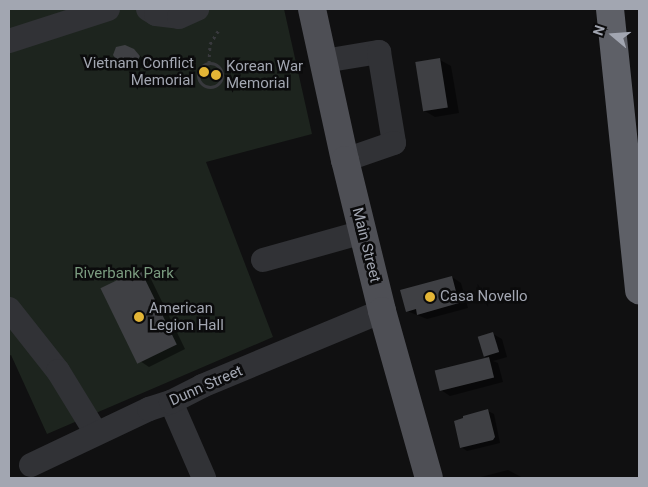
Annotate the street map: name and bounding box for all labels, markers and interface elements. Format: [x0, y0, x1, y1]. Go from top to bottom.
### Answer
north arrow [588, 10, 638, 60]
text: N [590, 23, 608, 38]
place label: Vietnam Conflict Memorial [83, 54, 194, 89]
place label: Korean War Memorial [226, 57, 303, 92]
marker: Vietnam Conflict Memorial [198, 66, 210, 78]
marker: Korean War Memorial [210, 69, 222, 81]
street label: Main Street [348, 206, 384, 284]
park label: Riverbank Park [74, 265, 174, 283]
place label: Casa Novello [440, 288, 528, 306]
marker: Casa Novello [424, 291, 436, 303]
place label: American Legion Hall [149, 299, 224, 334]
marker: American Legion Hall [133, 311, 145, 323]
street label: Dunn Street [167, 362, 245, 410]

